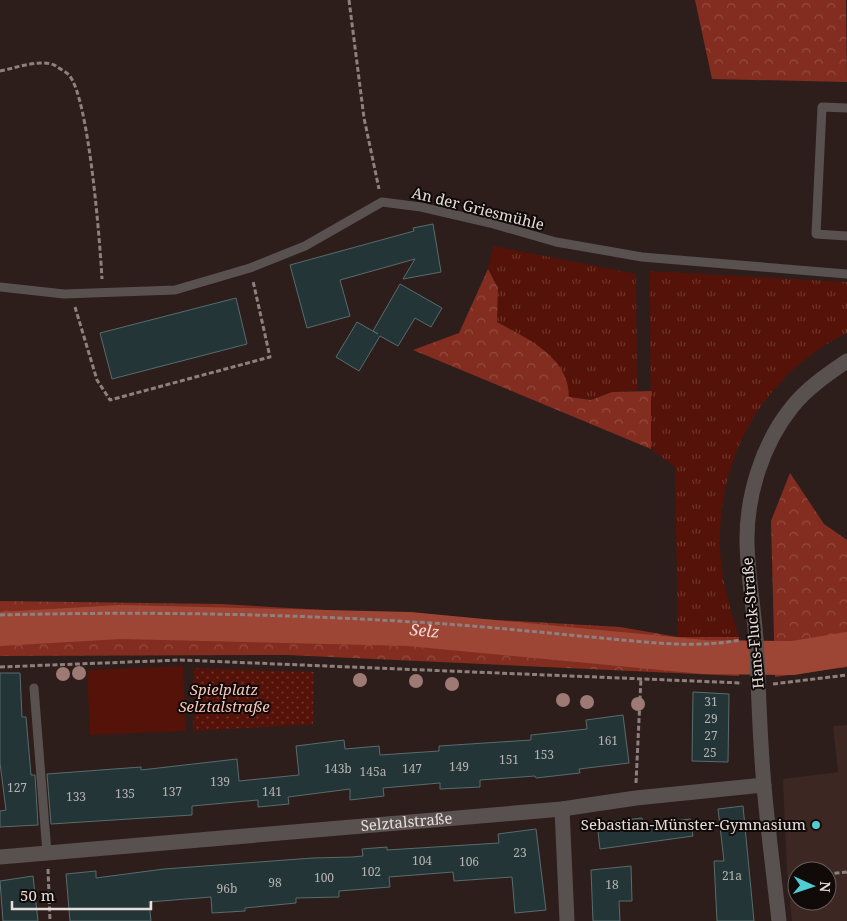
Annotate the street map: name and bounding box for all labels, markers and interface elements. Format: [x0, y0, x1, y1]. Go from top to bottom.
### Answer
street label: An der Griesmühle [410, 182, 546, 234]
street label: Hans-Fluck-Straße [736, 557, 768, 690]
water label: Selz [409, 618, 440, 643]
park label: Spielplatz Selztalstraße [178, 679, 270, 716]
house number: 31 [704, 693, 718, 710]
house number: 29 [704, 710, 718, 727]
house number: 27 [704, 727, 718, 744]
house number: 161 [598, 732, 618, 749]
house number: 25 [703, 744, 717, 761]
house number: 153 [534, 746, 554, 763]
house number: 151 [499, 751, 519, 768]
house number: 149 [449, 758, 469, 775]
house number: 143b [324, 760, 352, 777]
house number: 147 [402, 760, 422, 777]
house number: 145a [360, 763, 387, 780]
house number: 139 [210, 773, 230, 790]
house number: 127 [7, 779, 27, 796]
house number: 137 [162, 783, 182, 800]
house number: 141 [262, 783, 282, 800]
house number: 135 [115, 785, 135, 802]
house number: 133 [66, 788, 86, 805]
street label: Selztalstraße [360, 807, 453, 835]
place label: Sebastian-Münster-Gymnasium [581, 814, 806, 834]
marker: Sebastian-Münster-Gymnasium [810, 819, 822, 831]
house number: 23 [513, 844, 527, 861]
house number: 104 [412, 852, 432, 869]
house number: 106 [459, 853, 479, 870]
north arrow [787, 861, 837, 911]
house number: 102 [361, 863, 381, 880]
house number: 21a [722, 867, 742, 884]
house number: 100 [314, 869, 334, 886]
house number: 98 [268, 874, 282, 891]
house number: 18 [605, 876, 619, 893]
scale bar [12, 878, 151, 910]
house number: 96b [217, 880, 237, 897]
text: N [816, 881, 835, 893]
text: 50 m [20, 885, 55, 905]

